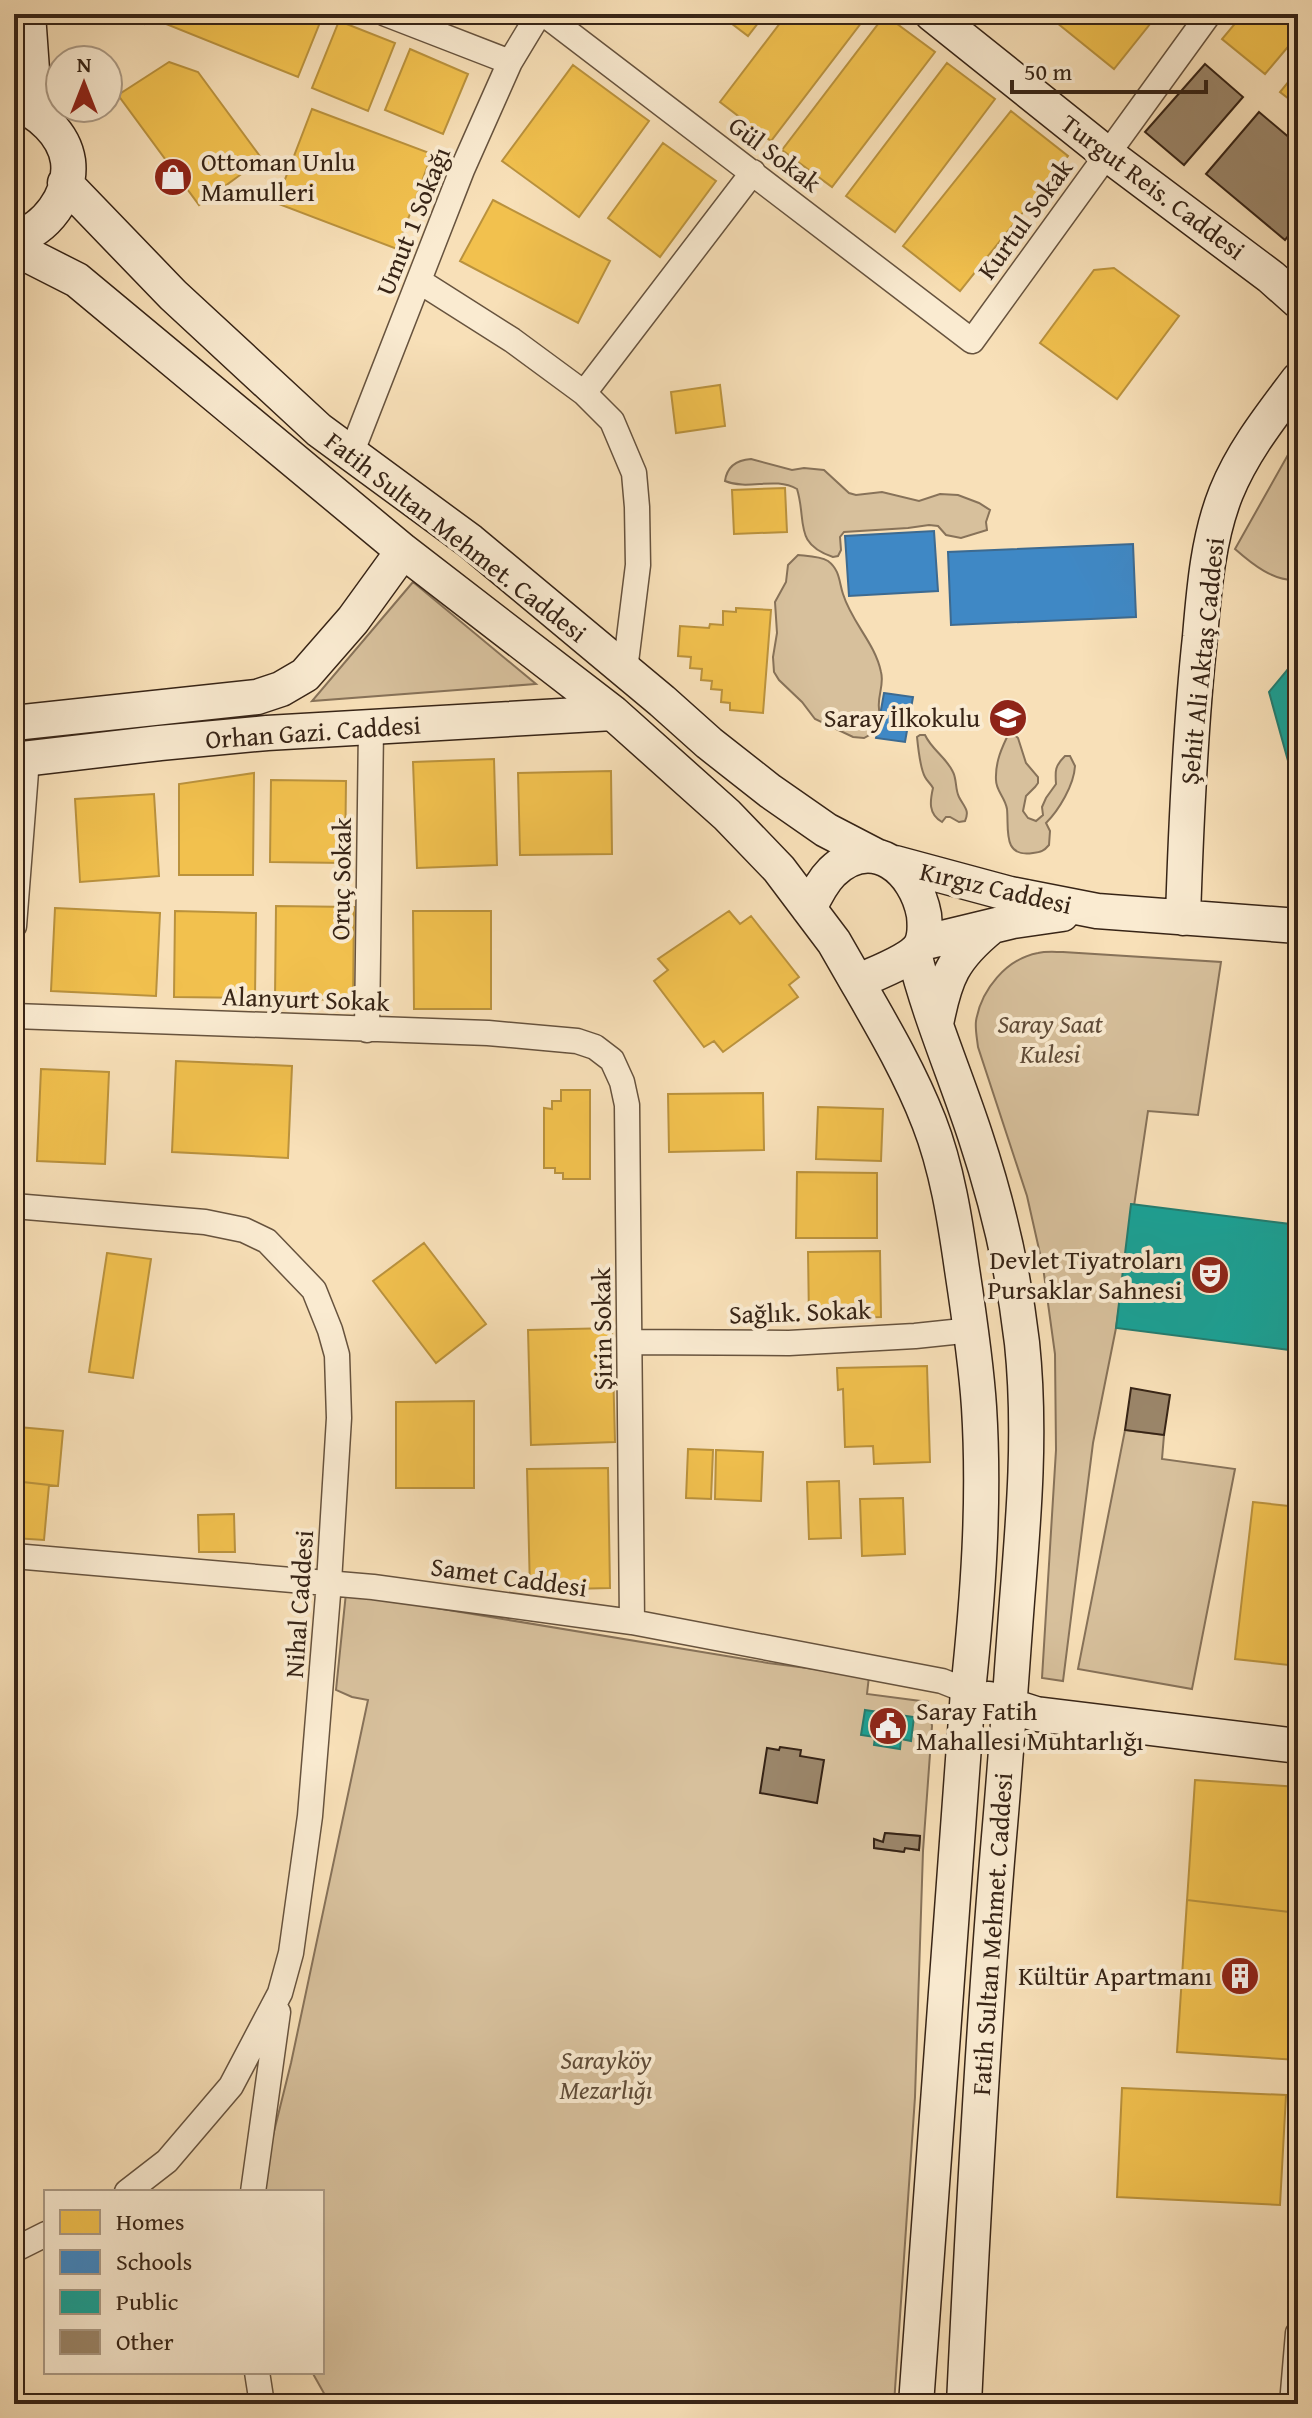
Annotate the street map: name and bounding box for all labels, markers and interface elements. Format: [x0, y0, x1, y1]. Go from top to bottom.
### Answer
north arrow [44, 44, 124, 124]
scale bar [1012, 44, 1206, 94]
text: N [77, 48, 92, 80]
text: 50 m [1024, 54, 1072, 89]
street label: Turgut Reis. Caddesi [1053, 104, 1254, 269]
street label: Gül Sokak [721, 106, 830, 202]
street label: Umut 1 Sokağı [365, 141, 460, 301]
place label: Ottoman Unlu Mamulleri [201, 142, 355, 211]
street label: Kurtul Sokak [967, 150, 1082, 287]
shop icon: Ottoman Unlu Mamulleri [152, 156, 194, 198]
street label: Fatih Sultan Mehmet. Caddesi [317, 422, 596, 652]
street label: Şehit Ali Aktaş Caddesi [1169, 535, 1234, 786]
school or university icon: Saray İlkokulu [987, 697, 1029, 739]
place label: Saray İlkokulu [824, 698, 980, 737]
street label: Orhan Gazi. Caddesi [204, 705, 422, 758]
street label: Oruç Sokak [320, 817, 361, 941]
street label: Kırgız Caddesi [916, 851, 1076, 924]
street label: Alanyurt Sokak [222, 976, 391, 1021]
park label: Saray Saat Kulesi [997, 1004, 1104, 1073]
place label: Devlet Tiyatroları Pursaklar Sahnesi [987, 1240, 1182, 1309]
theatre icon: Devlet Tiyatroları Pursaklar Sahnesi [1189, 1254, 1231, 1296]
street label: Şirin Sokak [581, 1266, 622, 1391]
street label: Sağlık. Sokak [728, 1289, 873, 1333]
street label: Nihal Caddesi [274, 1529, 323, 1679]
street label: Samet Caddesi [428, 1546, 590, 1607]
place label: Saray Fatih Mahallesi Muhtarlığı [916, 1691, 1144, 1760]
public building icon: Saray Fatih Mahallesi Muhtarlığı [867, 1705, 909, 1747]
street label: Fatih Sultan Mehmet. Caddesi [961, 1771, 1022, 2097]
building icon: Kültür Apartmanı [1219, 1955, 1261, 1997]
place label: Kültür Apartmanı [1018, 1956, 1212, 1995]
park label: Sarayköy Mezarlığı [559, 2040, 653, 2109]
legend [44, 2190, 324, 2374]
text: Homes [116, 2204, 185, 2239]
text: Schools [116, 2244, 192, 2279]
text: Public [116, 2284, 179, 2319]
text: Other [116, 2324, 174, 2359]

